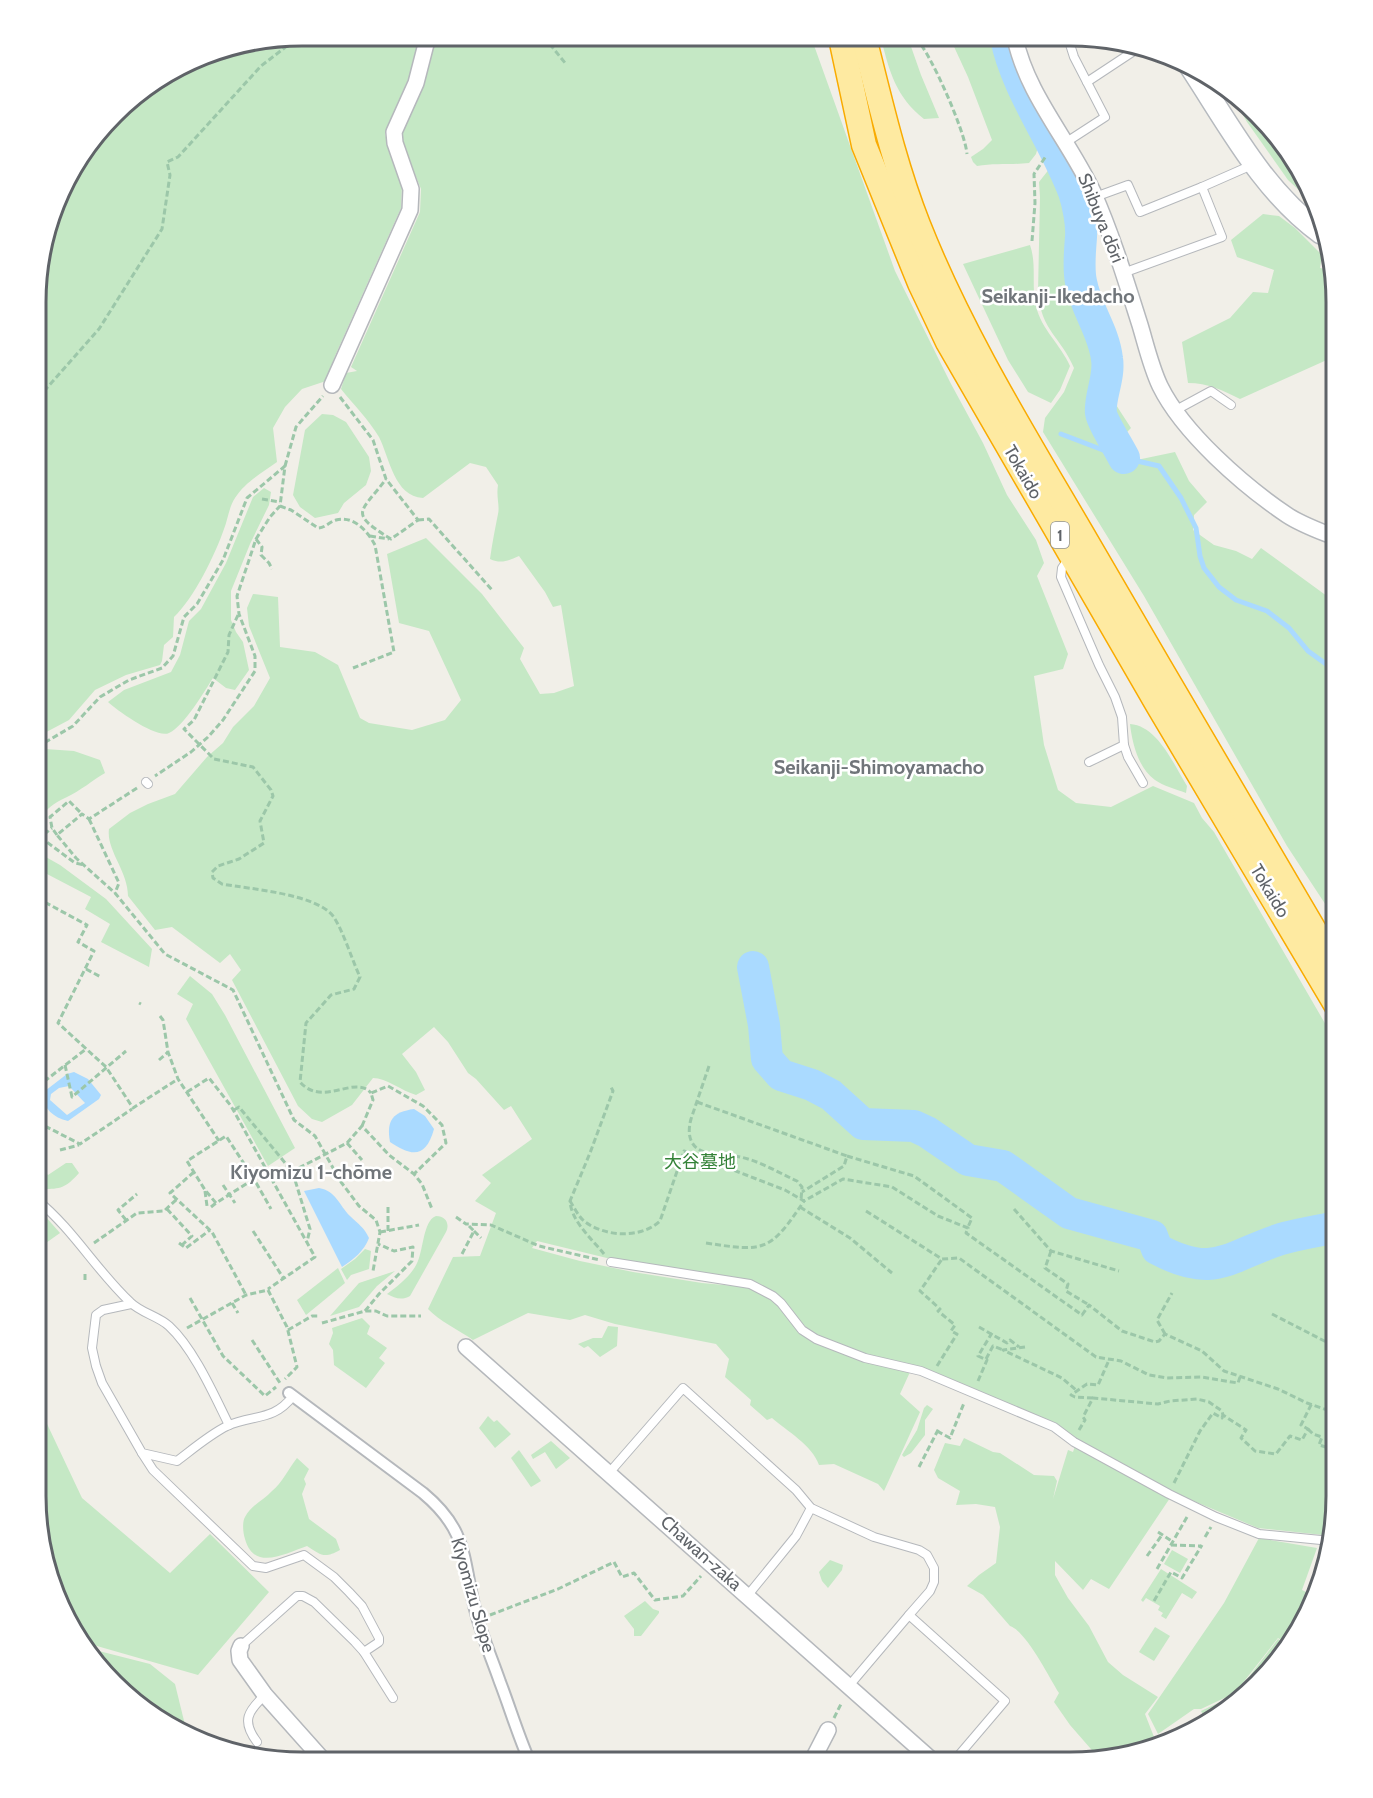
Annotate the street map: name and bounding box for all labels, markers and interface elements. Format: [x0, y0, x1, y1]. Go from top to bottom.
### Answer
street label: Shibuya dōri [1073, 170, 1129, 266]
district label: Seikanji-Ikedacho [981, 284, 1135, 308]
street label: Tokaido [999, 441, 1047, 503]
road number: 1 [1051, 522, 1069, 548]
district label: Seikanji-Shimoyamacho [774, 755, 984, 779]
street label: Tokaido [1246, 860, 1295, 922]
park label: 大谷墓地 [664, 1151, 736, 1173]
district label: Kiyomizu 1-chōme [230, 1160, 392, 1184]
street label: Chawan-zaka [656, 1511, 746, 1595]
street label: Kiyomizu Slope [446, 1535, 500, 1655]

